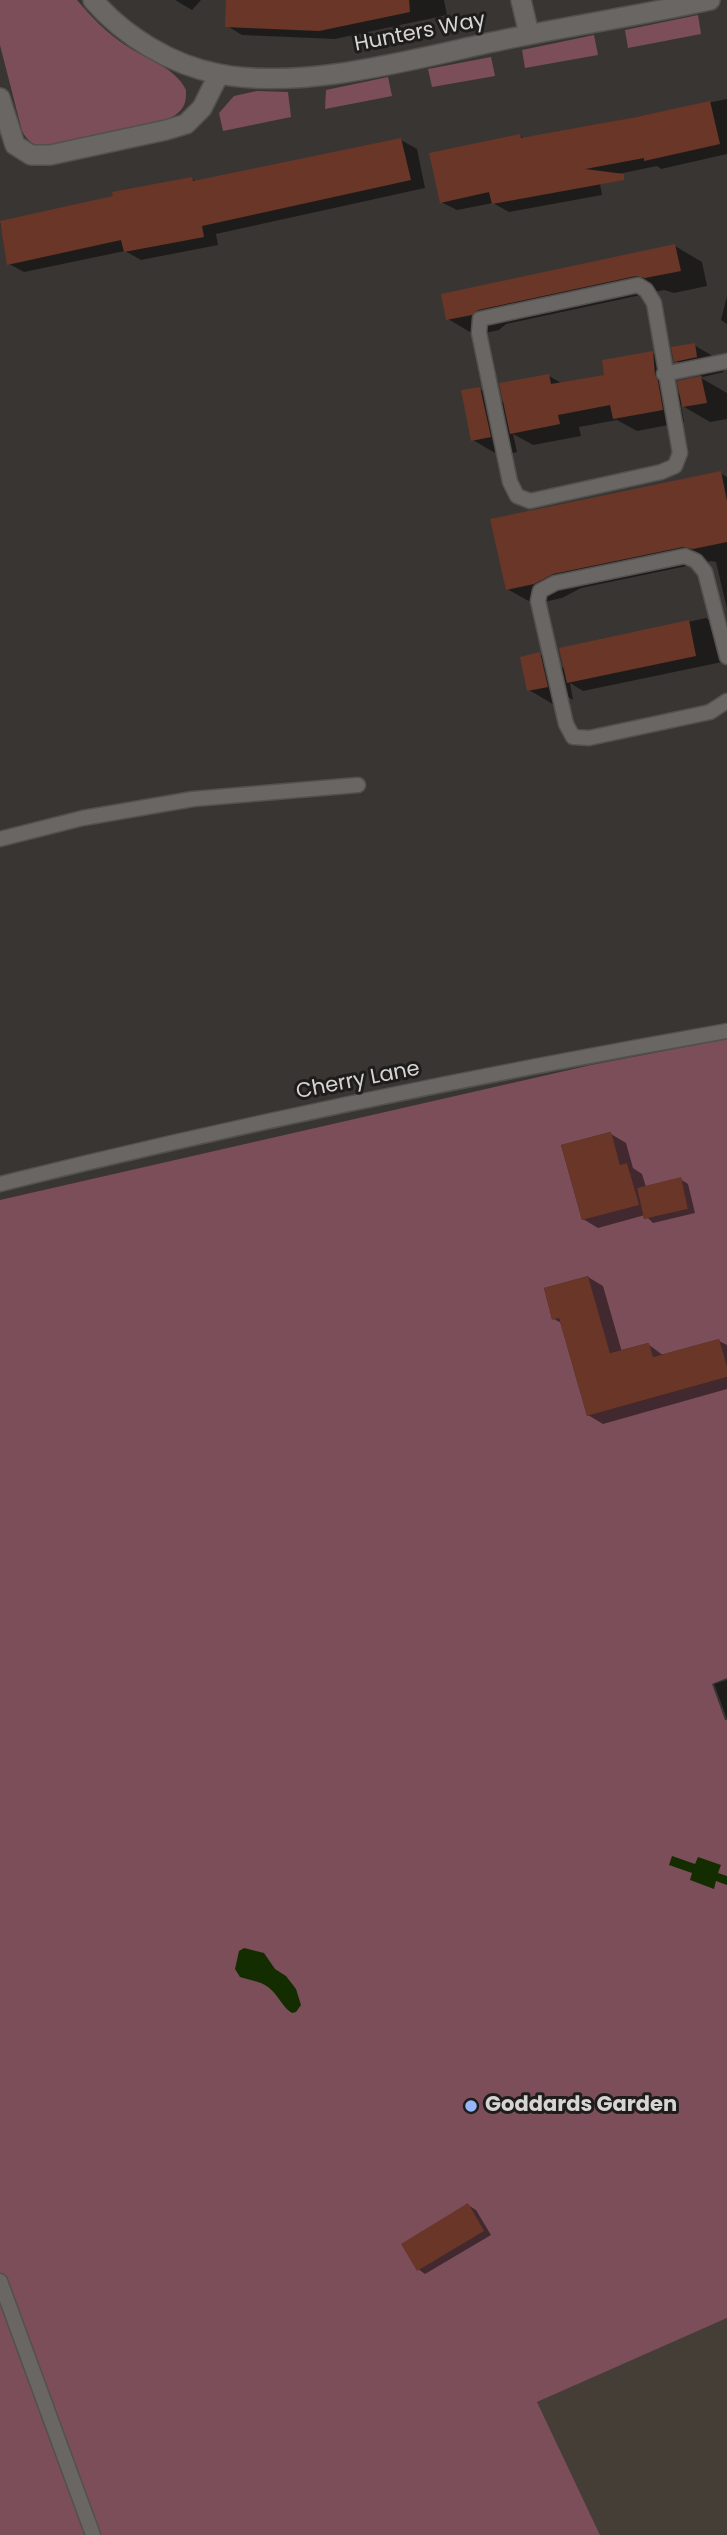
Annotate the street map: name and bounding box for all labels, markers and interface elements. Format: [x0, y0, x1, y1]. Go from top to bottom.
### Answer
street label: Hunters Way [352, 8, 488, 58]
street label: Cherry Lane [294, 1057, 422, 1105]
place label: Goddards Garden [485, 2093, 677, 2119]
marker: Goddards Garden [463, 2098, 479, 2114]

